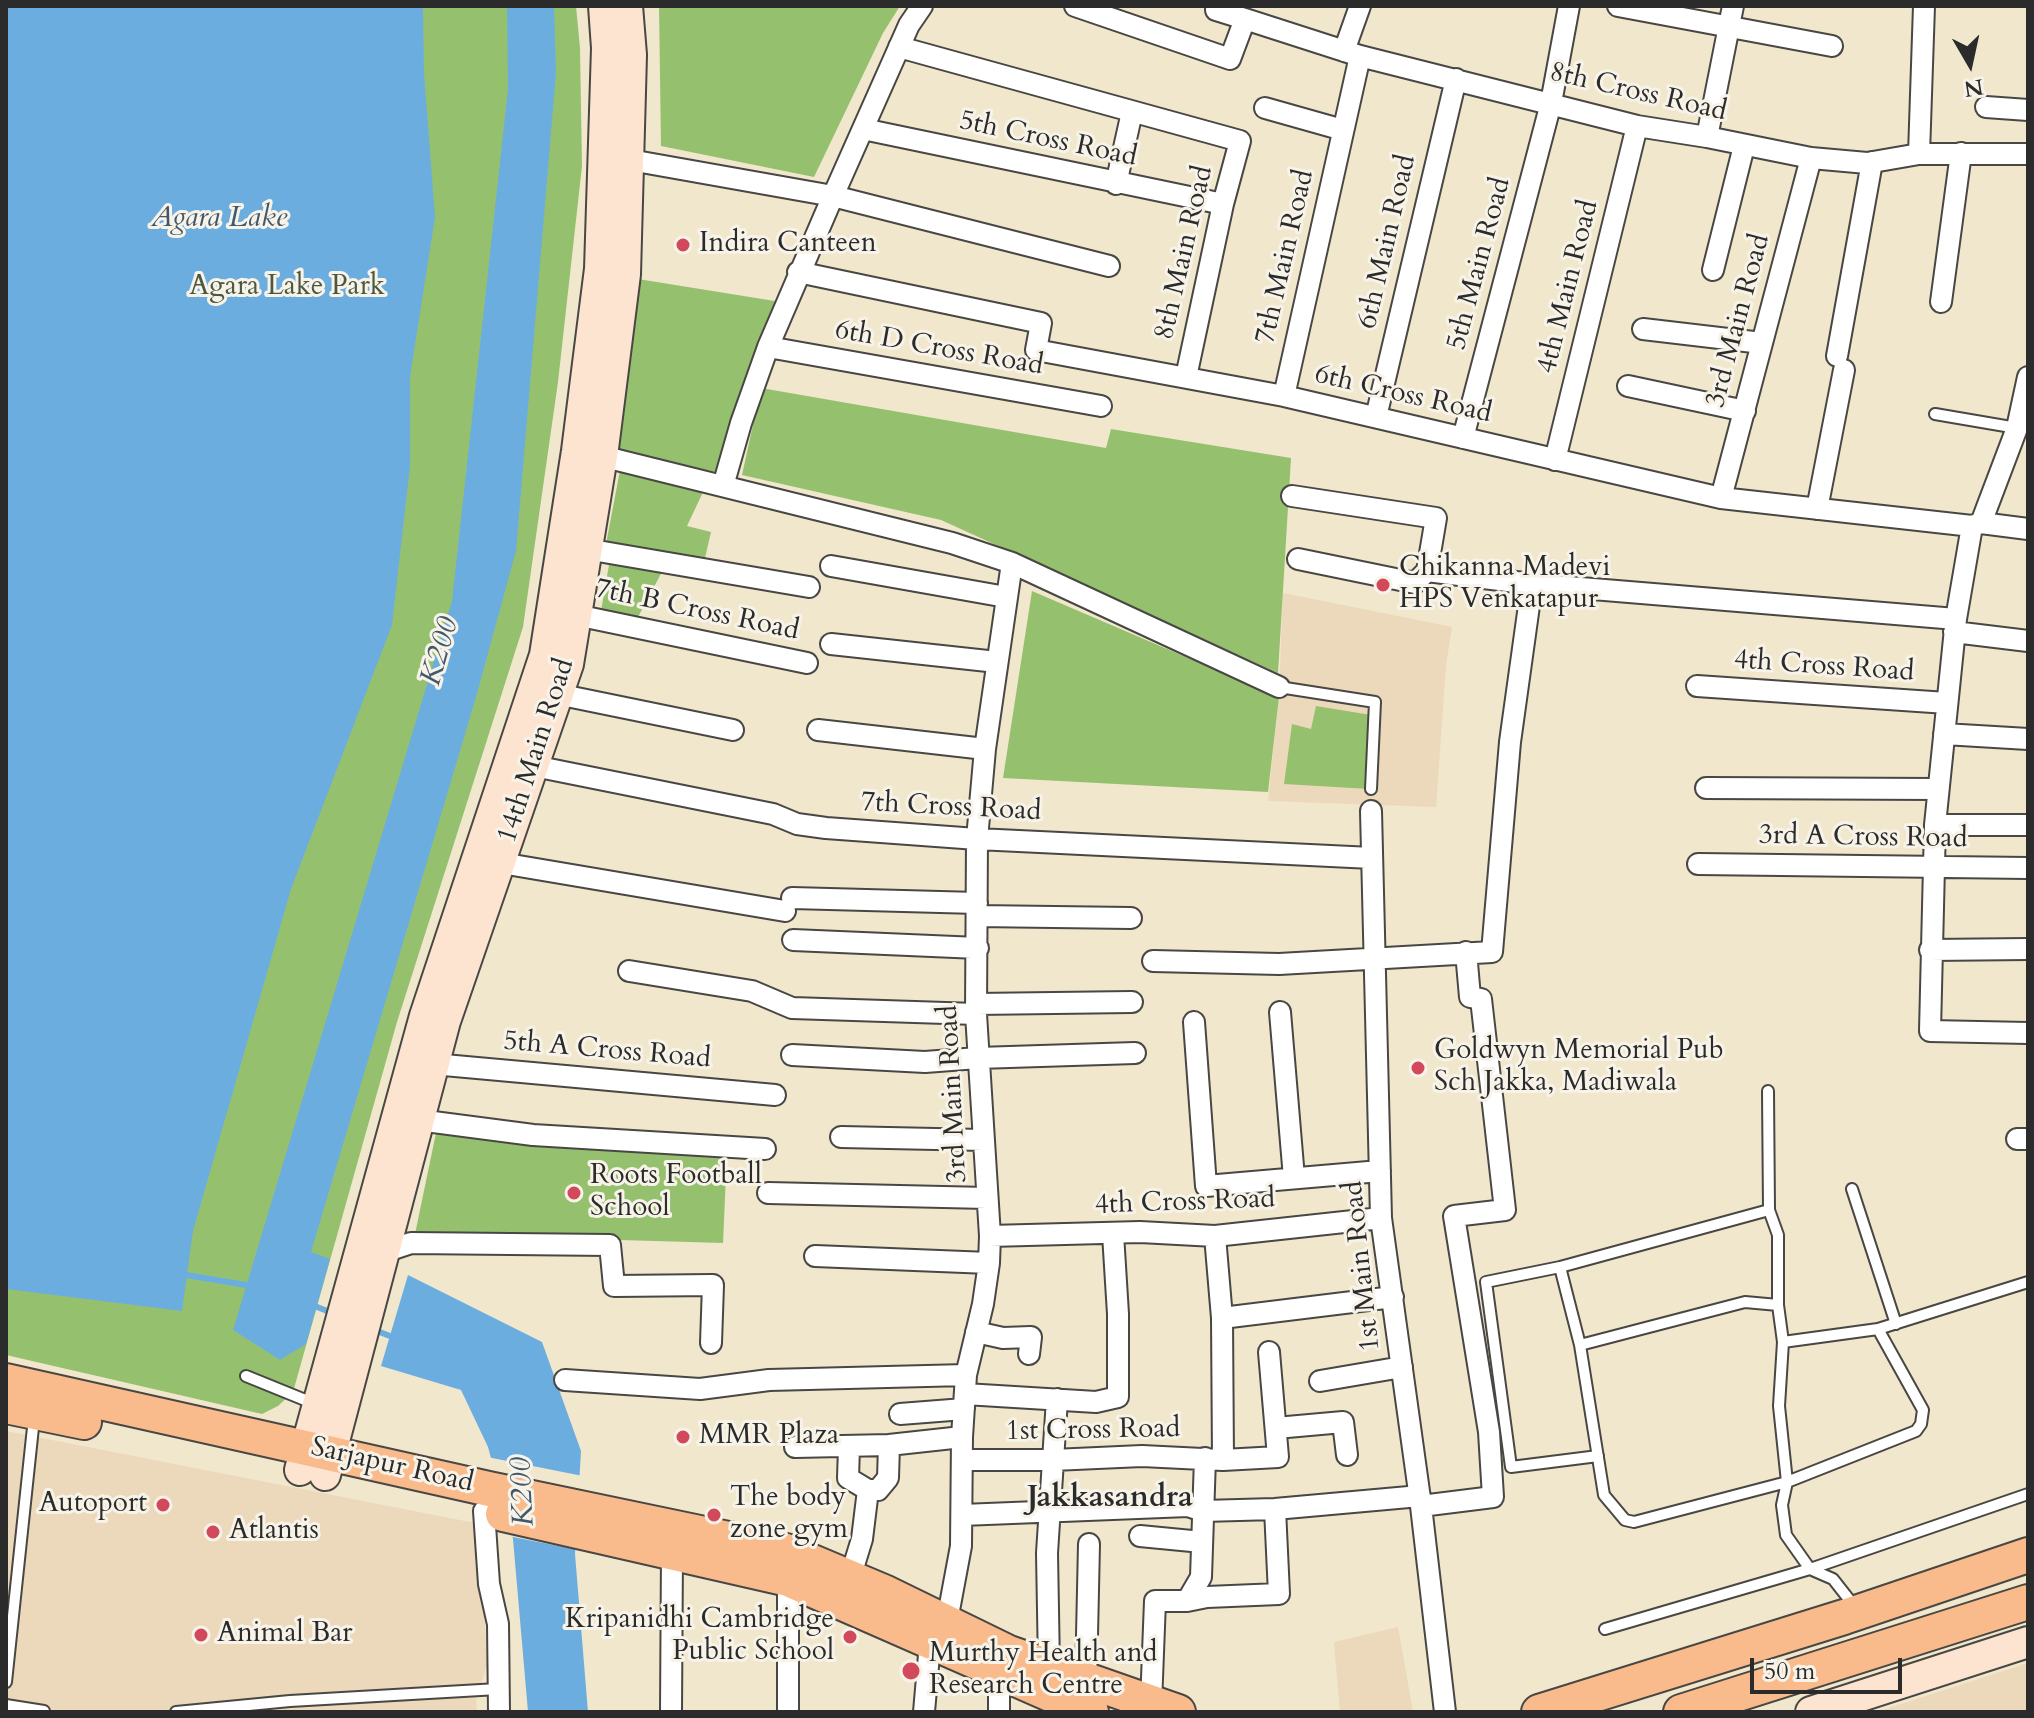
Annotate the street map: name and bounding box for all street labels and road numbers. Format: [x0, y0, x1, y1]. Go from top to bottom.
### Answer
street label: 8th Cross Road [1546, 56, 1730, 130]
street label: 5th Cross Road [956, 105, 1140, 175]
street label: 6th Main Road [1352, 152, 1424, 332]
street label: 8th Main Road [1149, 163, 1221, 343]
street label: 7th Main Road [1250, 167, 1322, 347]
street label: 5th Main Road [1441, 174, 1519, 354]
street label: 4th Main Road [1531, 197, 1607, 377]
street label: 3rd Main Road [1700, 231, 1778, 411]
street label: 6th D Cross Road [832, 314, 1046, 384]
street label: 6th Cross Road [1311, 358, 1495, 432]
street label: 7th B Cross Road [592, 573, 802, 649]
street label: 4th Cross Road [1733, 644, 1915, 690]
street label: 14th Main Road [491, 655, 583, 847]
street label: 7th Cross Road [860, 786, 1042, 830]
street label: 3rd A Cross Road [1758, 819, 1968, 857]
street label: 3rd Main Road [933, 1004, 975, 1184]
street label: 5th A Cross Road [502, 1025, 712, 1077]
street label: 1st Main Road [1337, 1179, 1389, 1353]
street label: 4th Cross Road [1094, 1183, 1276, 1223]
street label: 1st Cross Road [1005, 1413, 1181, 1449]
street label: Sarjapur Road [307, 1431, 477, 1501]

